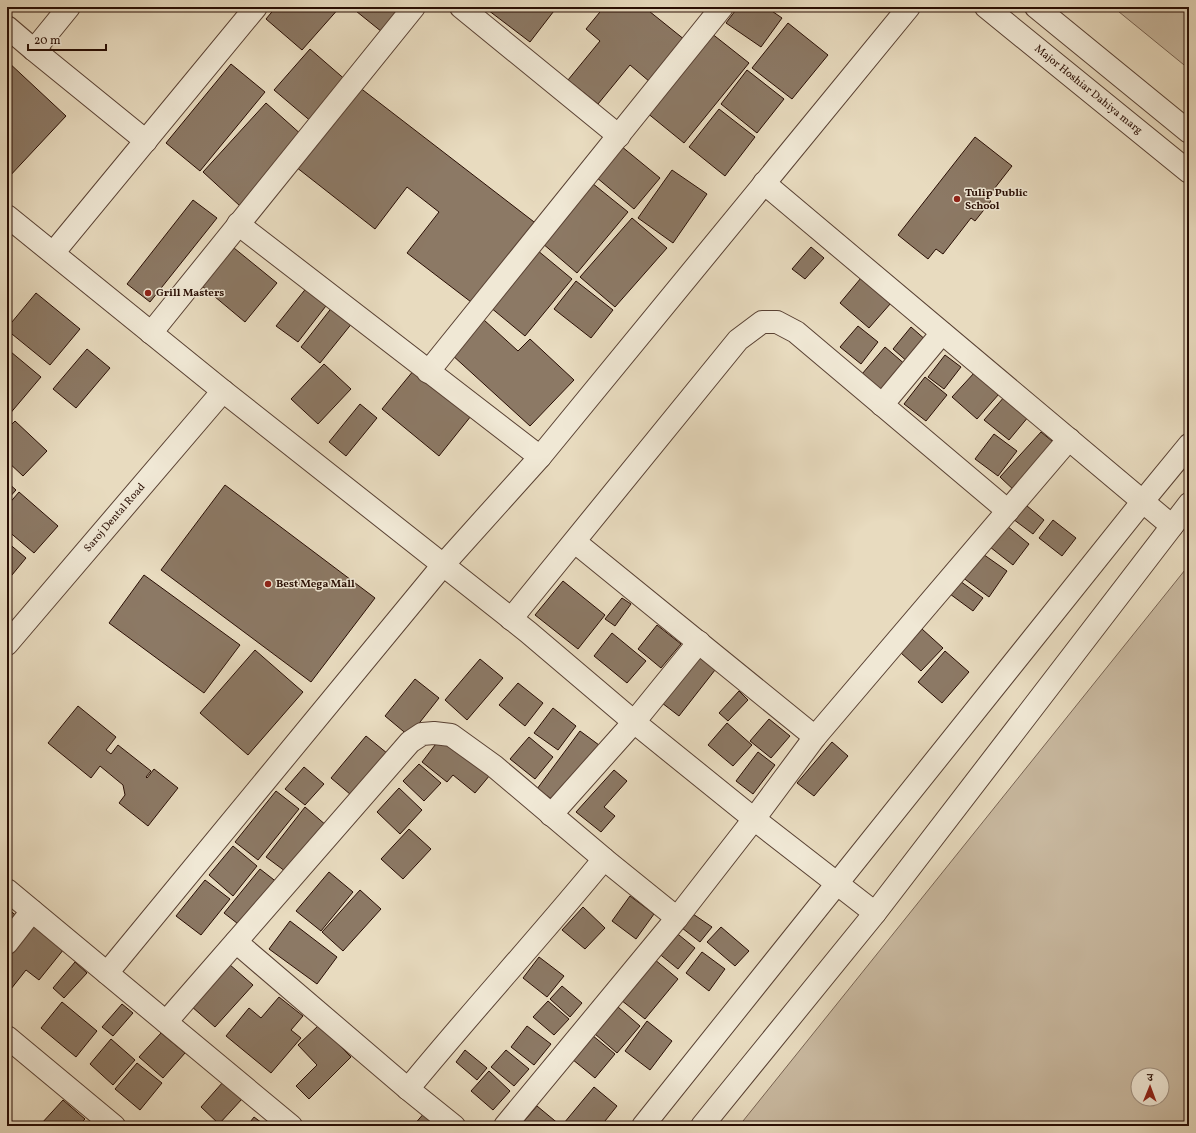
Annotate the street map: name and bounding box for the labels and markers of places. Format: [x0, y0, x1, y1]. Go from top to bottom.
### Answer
place label: Tulip Public School [965, 186, 1028, 214]
marker: Tulip Public School [952, 194, 962, 204]
place label: Grill Masters [156, 286, 224, 301]
marker: Grill Masters [143, 288, 153, 298]
place label: Best Mega Mall [276, 577, 355, 592]
marker: Best Mega Mall [263, 579, 273, 589]

